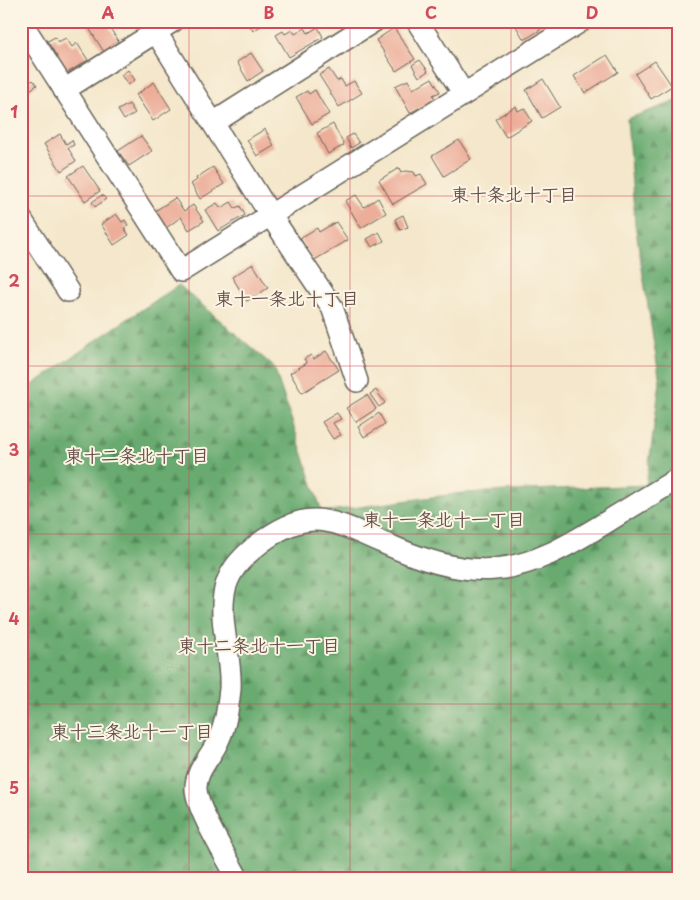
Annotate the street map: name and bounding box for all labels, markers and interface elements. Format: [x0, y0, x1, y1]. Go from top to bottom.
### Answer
text: A [102, 0, 115, 24]
text: B [264, 0, 275, 24]
text: C [425, 0, 437, 24]
text: D [586, 0, 598, 24]
text: 1 [10, 99, 18, 123]
district label: 東十条北十丁目 [451, 180, 577, 207]
text: 2 [8, 268, 20, 292]
district label: 東十一条北十丁目 [215, 284, 359, 311]
text: 3 [9, 437, 19, 461]
district label: 東十二条北十丁目 [65, 441, 209, 468]
district label: 東十一条北十一丁目 [363, 505, 525, 532]
text: 4 [9, 606, 20, 630]
district label: 東十二条北十一丁目 [178, 631, 340, 658]
district label: 東十三条北十一丁目 [51, 717, 213, 744]
text: 5 [9, 775, 19, 799]

